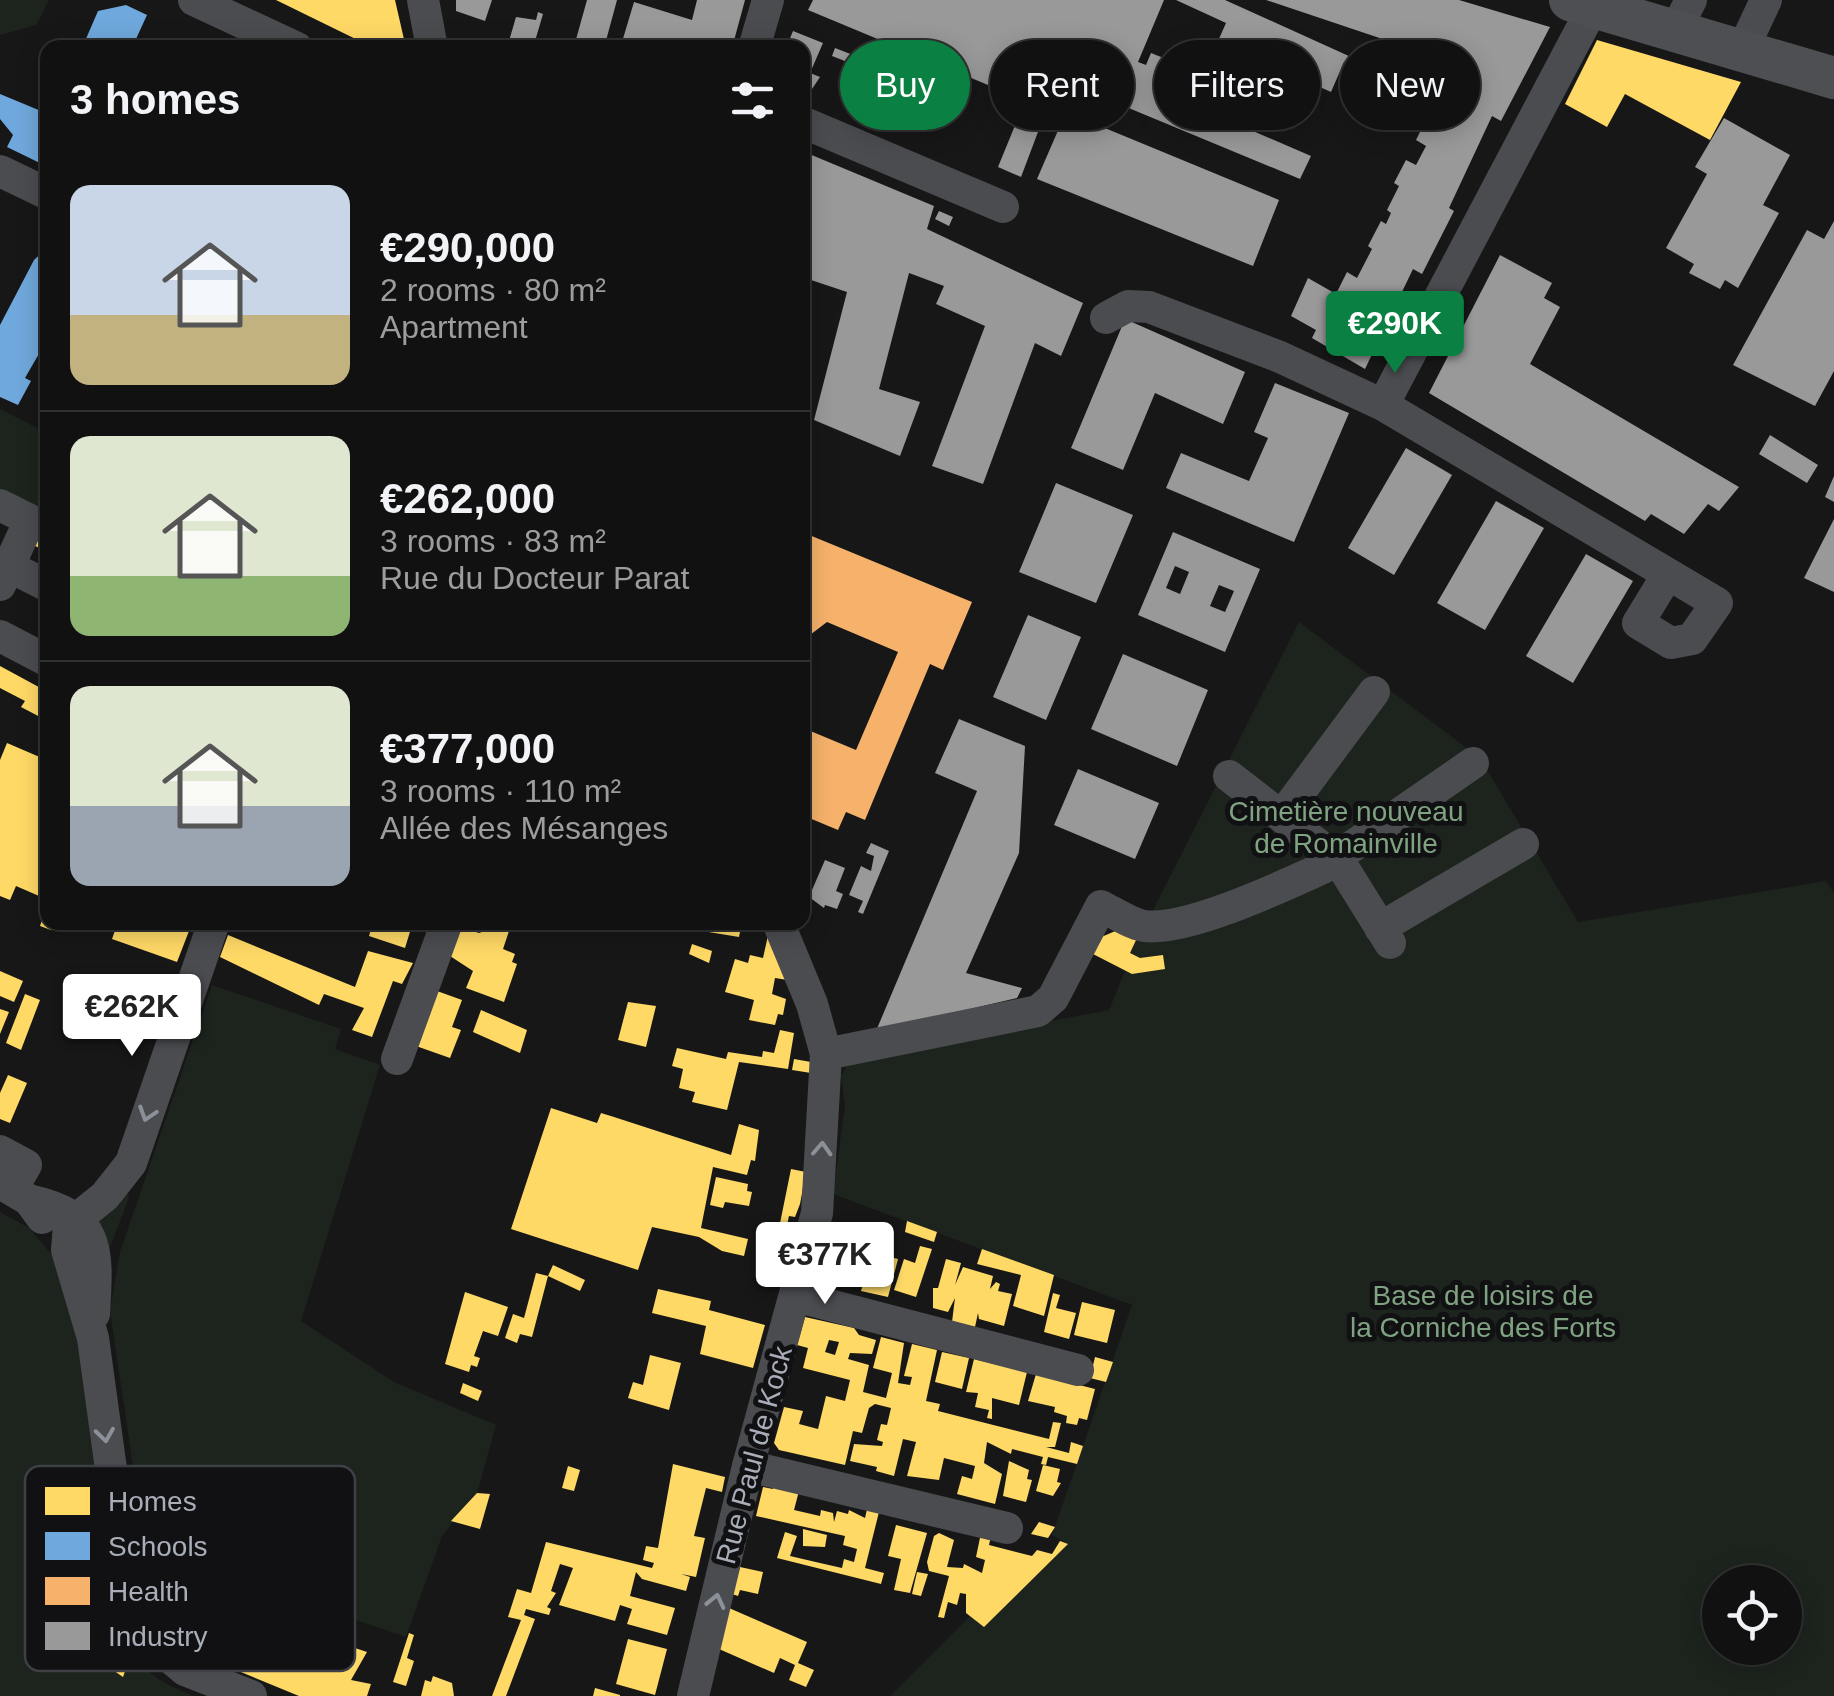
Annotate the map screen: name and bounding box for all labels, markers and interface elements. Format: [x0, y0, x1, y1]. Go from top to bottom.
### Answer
chip: Buy [840, 40, 970, 130]
chip: Rent [990, 40, 1134, 130]
chip: Filters [1154, 40, 1320, 130]
chip: New [1340, 40, 1480, 130]
icon: filters [725, 73, 780, 128]
text: 3 homes [70, 76, 240, 123]
text: €290,000 [380, 224, 555, 271]
icon: home [150, 225, 270, 345]
text: 2 rooms · 80 m² [380, 272, 606, 308]
pin: €290K [1325, 291, 1465, 376]
text: €290K [1348, 305, 1442, 341]
text: Apartment [380, 309, 528, 345]
text: €262,000 [380, 475, 555, 522]
icon: home [150, 476, 270, 596]
text: 3 rooms · 83 m² [380, 523, 606, 559]
text: Rue du Docteur Parat [380, 560, 690, 596]
text: €377,000 [380, 725, 555, 772]
icon: home [150, 726, 270, 846]
text: 3 rooms · 110 m² [380, 773, 621, 809]
park label: Cimetière nouveau de Romainville [1228, 796, 1464, 859]
text: Allée des Mésanges [380, 810, 668, 846]
pin: €262K [62, 974, 202, 1059]
text: €262K [85, 988, 179, 1024]
one-way arrow [139, 1104, 159, 1121]
one-way arrow [811, 1141, 832, 1157]
pin: €377K [755, 1222, 895, 1307]
text: €377K [778, 1236, 872, 1272]
park label: Base de loisirs de la Corniche des Forts [1350, 1280, 1616, 1343]
street label: Rue Paul de Kock [710, 1342, 798, 1567]
one-way arrow [94, 1427, 115, 1443]
legend [25, 1466, 355, 1671]
text: Homes [108, 1486, 197, 1517]
text: Schools [108, 1531, 208, 1562]
map controls [1702, 1565, 1802, 1665]
button: locate [1702, 1565, 1802, 1665]
text: Health [108, 1576, 189, 1607]
one-way arrow [704, 1593, 725, 1610]
text: Industry [108, 1621, 208, 1652]

